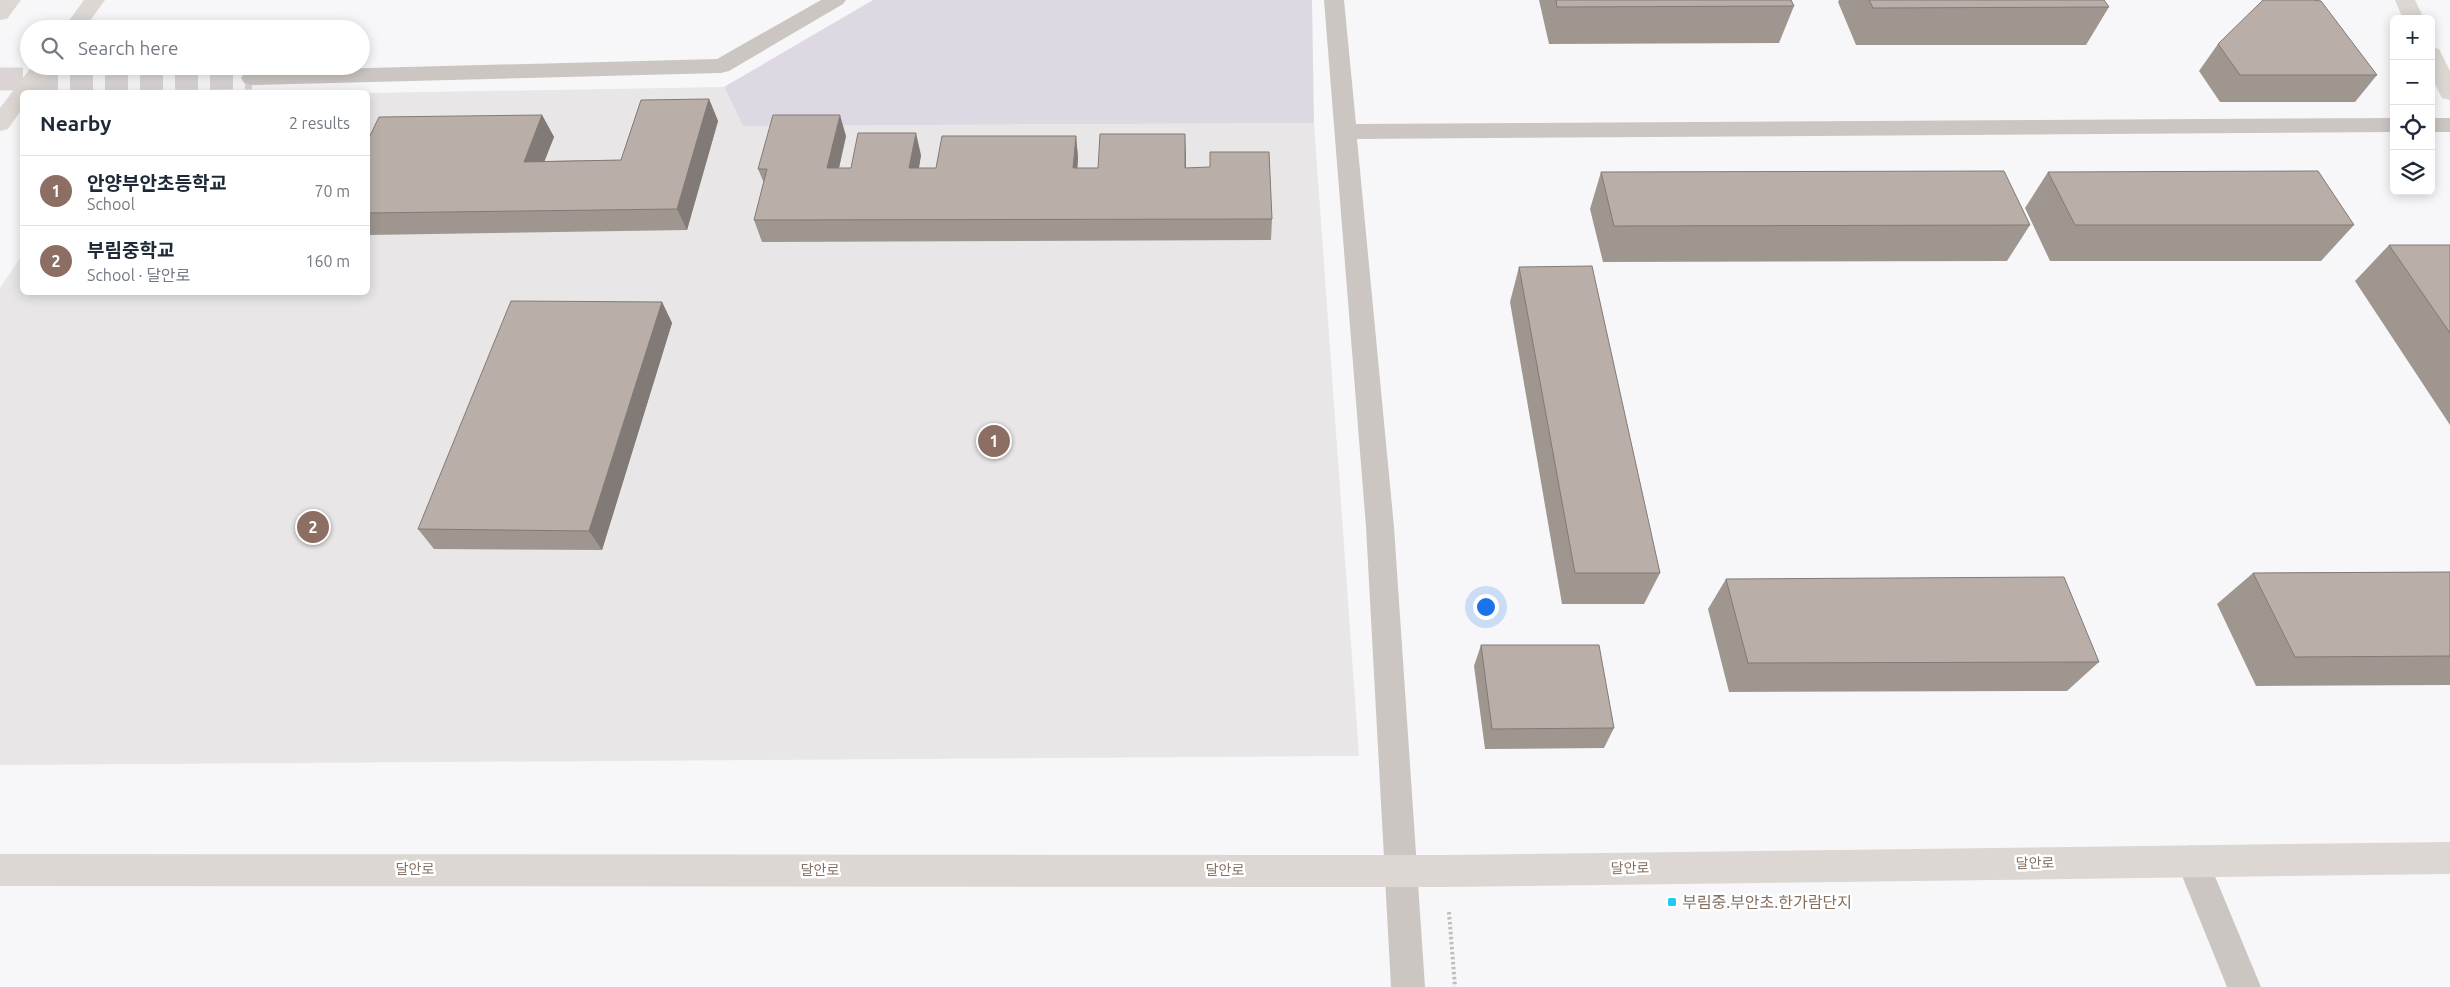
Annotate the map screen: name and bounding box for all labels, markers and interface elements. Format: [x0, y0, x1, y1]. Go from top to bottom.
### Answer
map controls [2390, 15, 2435, 195]
button: + [2390, 15, 2435, 60]
search box [20, 20, 370, 75]
icon: search [38, 34, 66, 62]
text: Search here [78, 37, 178, 59]
button: − [2390, 60, 2435, 105]
button: locate [2390, 105, 2435, 150]
text: Nearby [40, 111, 111, 135]
text: 2 results [289, 114, 350, 132]
button: layers [2390, 150, 2435, 195]
text: 안양부안초등학교 [87, 172, 227, 194]
text: 1 [51, 182, 61, 200]
text: 70 m [314, 182, 350, 200]
text: School [87, 195, 135, 213]
text: 부림중학교 [87, 239, 174, 261]
text: 2 [51, 252, 61, 270]
text: 160 m [305, 252, 350, 270]
text: School · 달안로 [87, 266, 190, 284]
pin: 1 [978, 422, 1010, 460]
pin: 2 [297, 508, 329, 546]
your location [1473, 594, 1499, 620]
street label: 달안로 [2016, 855, 2055, 871]
street label: 달안로 [1611, 860, 1650, 876]
street label: 달안로 [396, 861, 434, 877]
street label: 달안로 [801, 862, 839, 878]
street label: 달안로 [1206, 862, 1244, 878]
place label: 부림중.부안초.한가람단지 [1682, 893, 1852, 911]
marker: 부림중.부안초.한가람단지 [1666, 896, 1678, 908]

